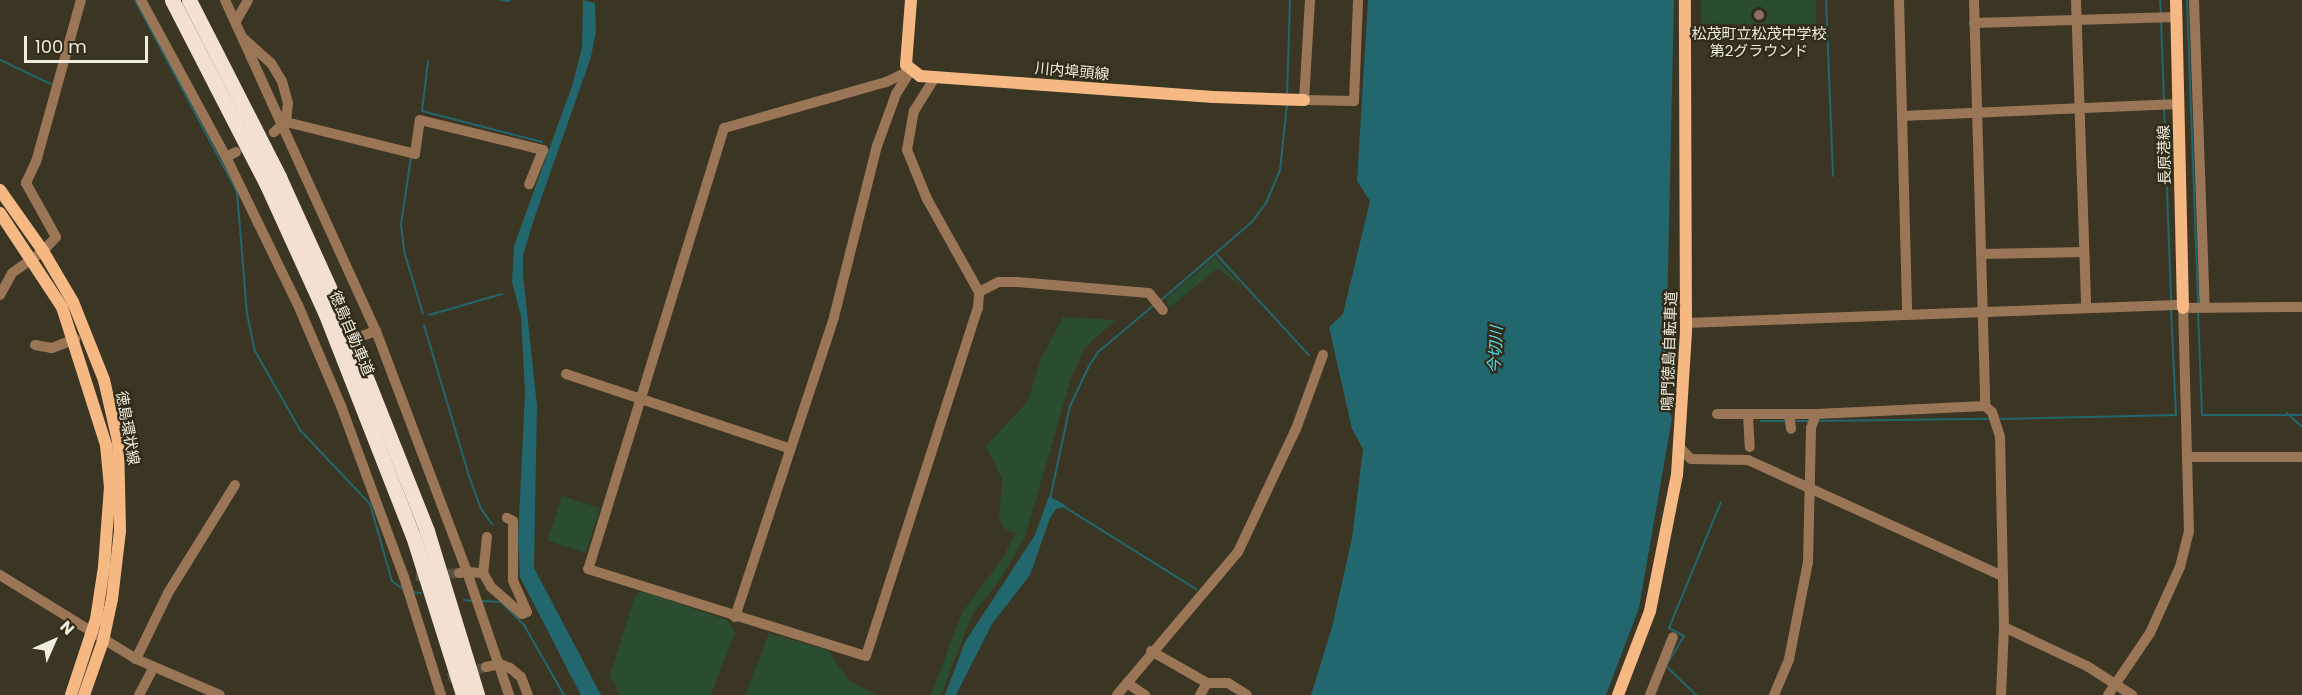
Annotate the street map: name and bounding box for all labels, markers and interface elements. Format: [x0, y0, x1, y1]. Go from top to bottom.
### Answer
marker: 松茂町立松茂中学校 第2グラウンド [1752, 8, 1766, 22]
scale bar [27, 24, 152, 62]
place label: 松茂町立松茂中学校 第2グラウンド [1692, 24, 1826, 59]
text: 100 m [35, 34, 87, 59]
street label: 川内埠頭線 [1034, 59, 1110, 83]
street label: 長原港線 [2154, 125, 2174, 185]
street label: 徳島自動車道 [326, 288, 378, 378]
street label: 鳴門徳島自転車道 [1658, 291, 1680, 411]
water label: 今切川 [1485, 326, 1507, 374]
street label: 徳島環状線 [113, 390, 143, 466]
north arrow [24, 611, 84, 671]
text: N [55, 616, 79, 640]

